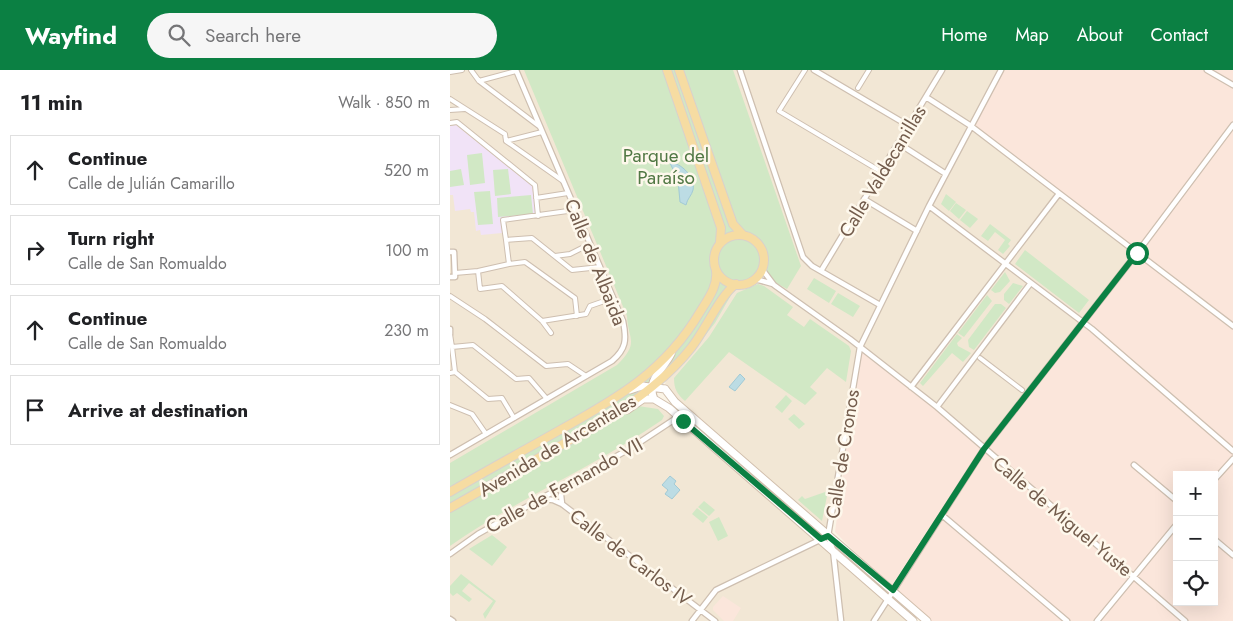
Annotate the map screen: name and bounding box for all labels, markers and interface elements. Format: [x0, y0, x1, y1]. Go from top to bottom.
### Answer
search box [147, 13, 497, 58]
text: Wayfind [25, 18, 117, 53]
icon: search [165, 21, 193, 49]
text: Search here [205, 22, 301, 49]
text: Home [941, 22, 987, 48]
text: Map [1015, 22, 1049, 48]
text: About [1077, 22, 1122, 48]
text: Contact [1150, 22, 1208, 48]
text: 11 min [20, 88, 83, 118]
text: Walk · 850 m [338, 91, 430, 114]
street label: Calle Valdecanillas [832, 100, 933, 242]
park label: Parque del Paraíso [623, 142, 709, 191]
text: Continue [68, 145, 147, 172]
icon: ahead [21, 156, 49, 184]
text: 520 m [384, 159, 429, 182]
text: Calle de Julián Camarillo [68, 172, 235, 195]
street label: Calle de Albaida [558, 195, 633, 330]
text: Turn right [68, 225, 154, 252]
icon: right [21, 236, 49, 264]
text: 100 m [385, 239, 429, 262]
route start [1126, 242, 1149, 265]
text: Calle de San Romualdo [68, 252, 227, 275]
text: Continue [68, 305, 147, 332]
icon: ahead [21, 316, 49, 344]
text: 230 m [384, 319, 429, 342]
text: Calle de San Romualdo [68, 332, 227, 355]
street label: Avenida de Arcentales [473, 387, 641, 503]
street label: Calle de Cronos [819, 387, 866, 521]
icon: arrive [21, 396, 49, 424]
text: Arrive at destination [68, 397, 248, 424]
route end [672, 410, 695, 433]
street label: Calle de Fernando VII [481, 431, 648, 540]
street label: Calle de Miguel Yuste [987, 450, 1138, 583]
map controls [1173, 471, 1218, 606]
button: + [1173, 471, 1218, 516]
street label: Calle de Carlos IV [564, 502, 698, 613]
button: − [1173, 516, 1218, 561]
button: locate [1173, 561, 1218, 606]

